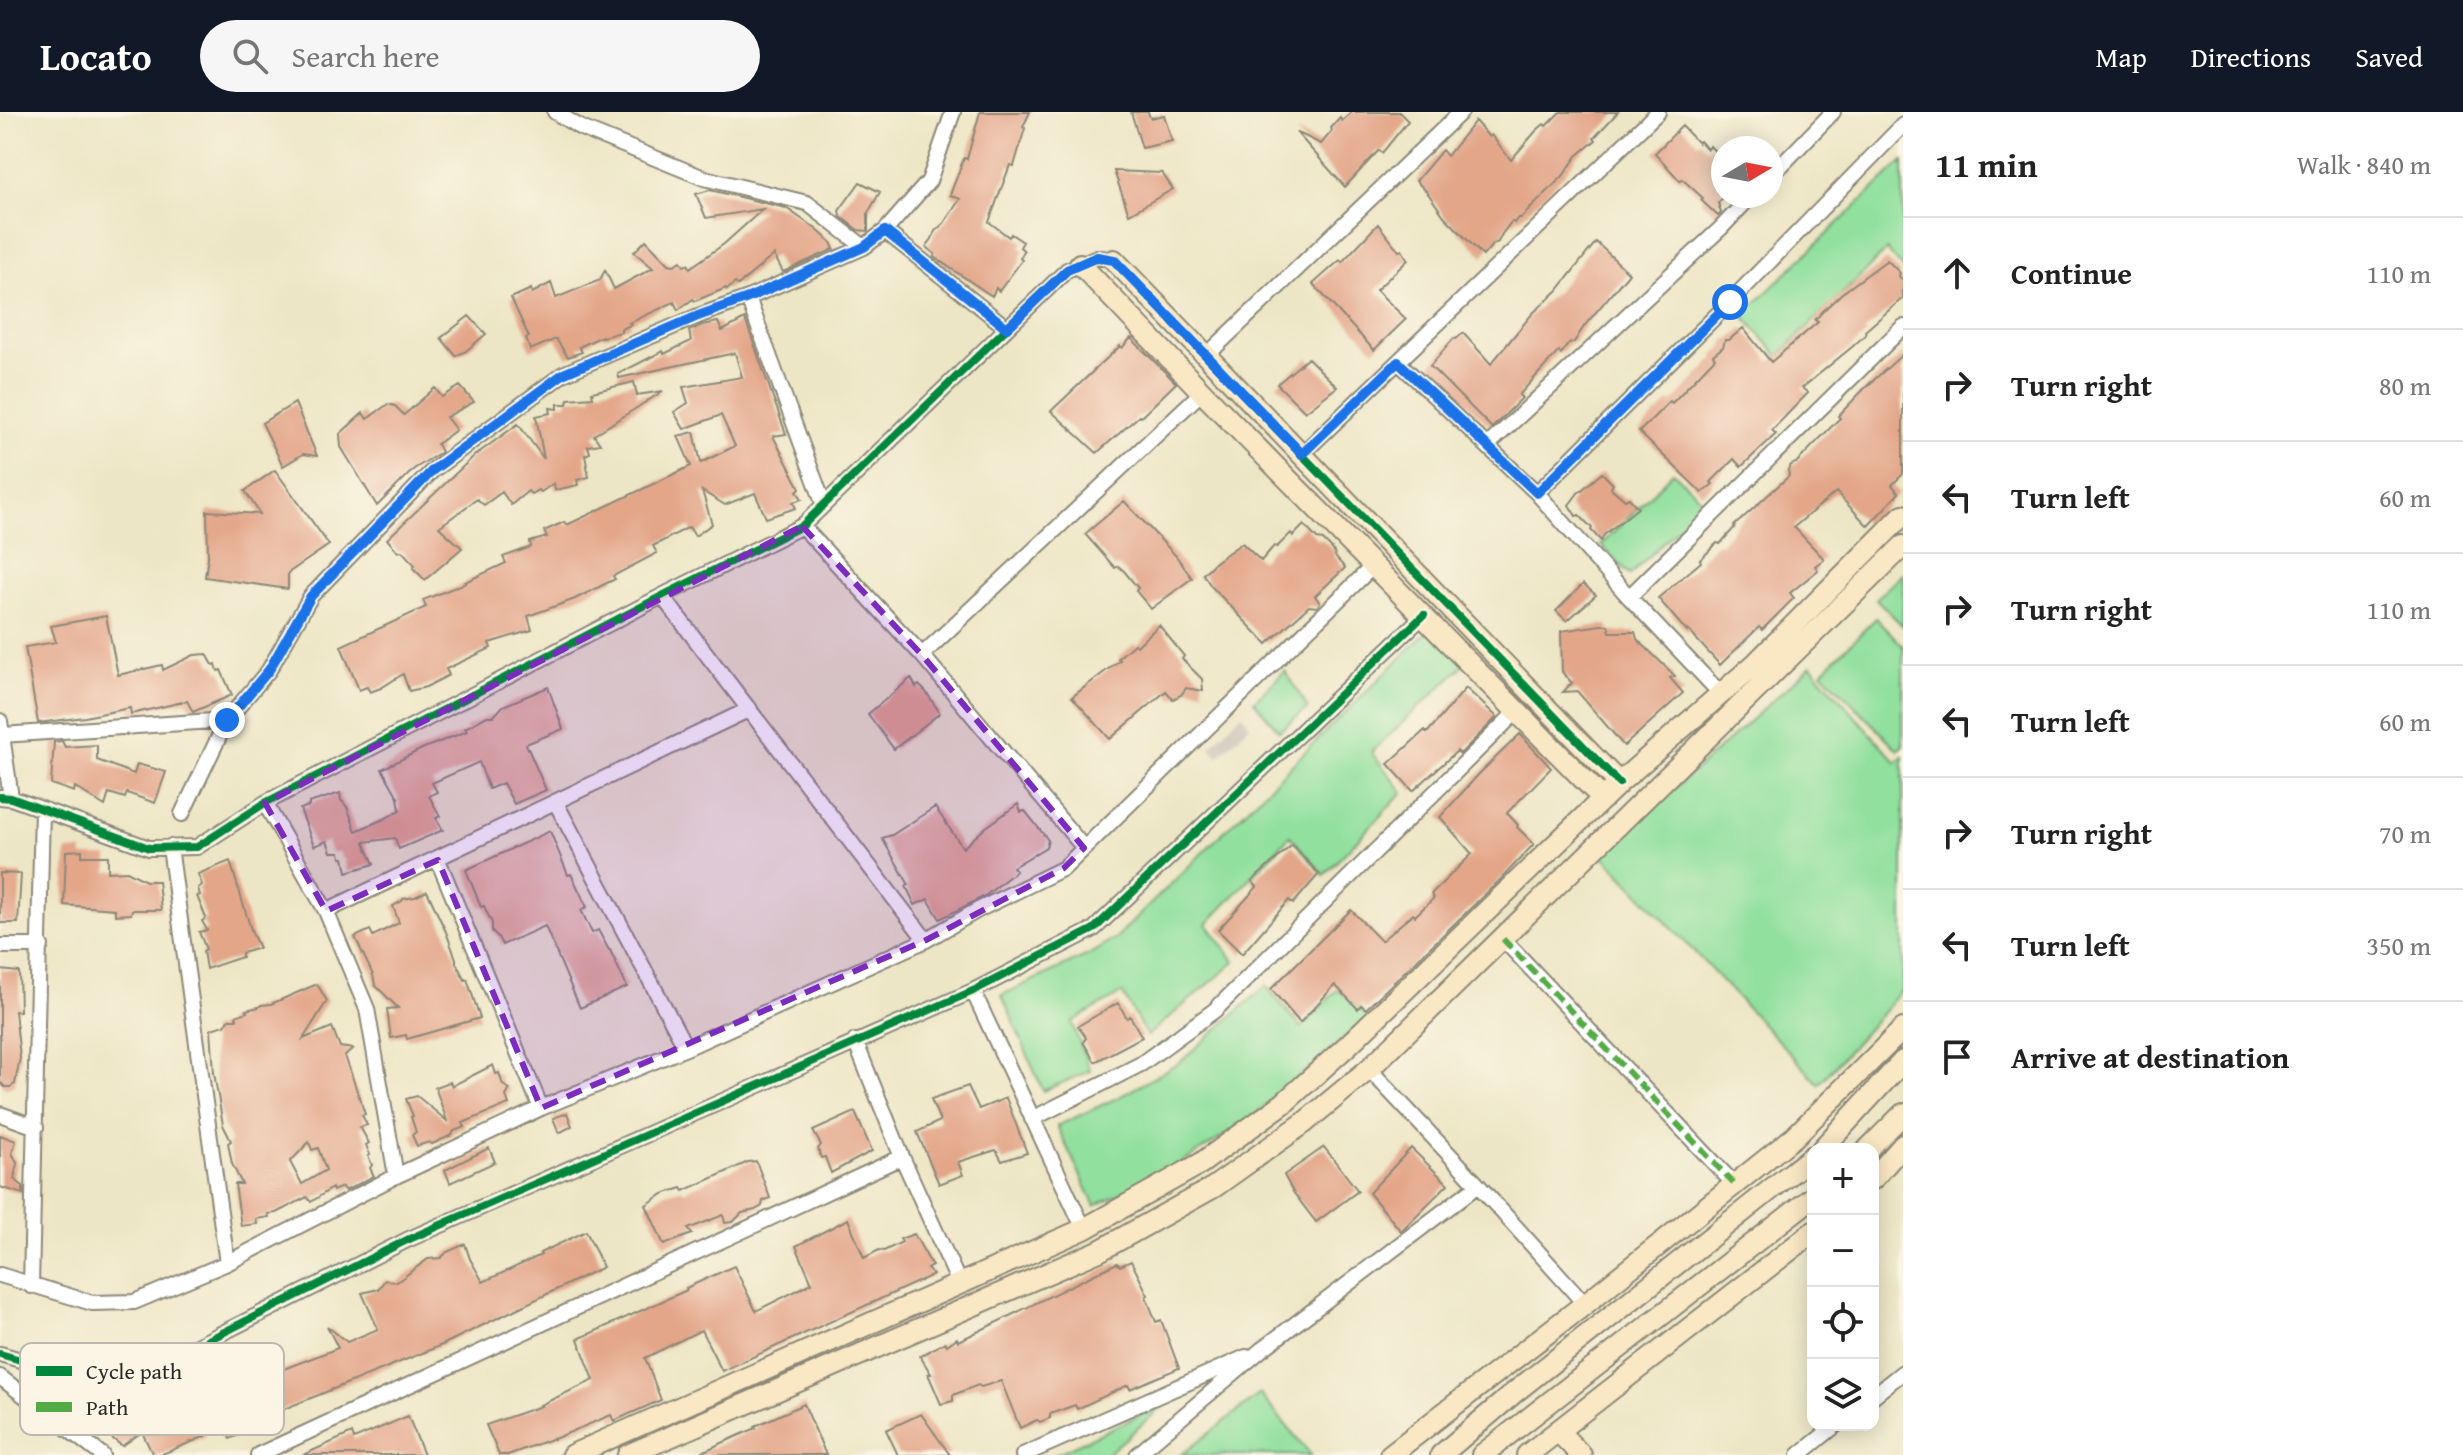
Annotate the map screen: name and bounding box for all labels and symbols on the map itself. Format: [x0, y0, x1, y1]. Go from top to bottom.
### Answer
north arrow [1711, 136, 1783, 208]
route start [1712, 284, 1748, 320]
route end [209, 702, 245, 738]
legend [20, 1343, 284, 1435]
text: Cycle path [86, 1355, 183, 1387]
text: Path [86, 1391, 129, 1423]

